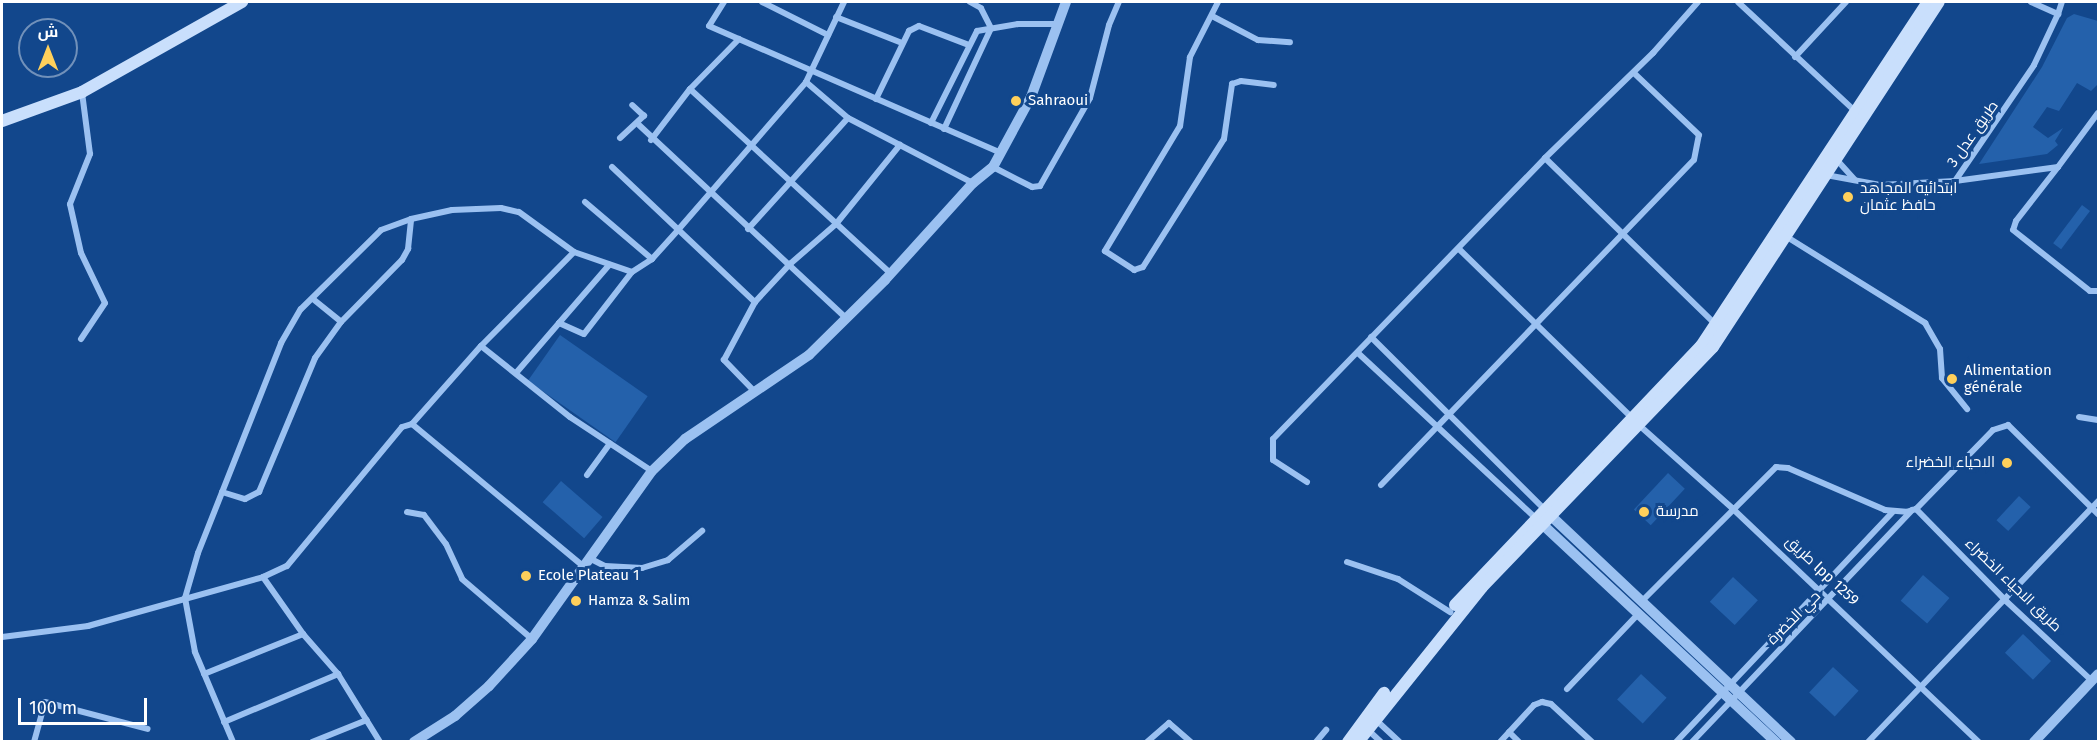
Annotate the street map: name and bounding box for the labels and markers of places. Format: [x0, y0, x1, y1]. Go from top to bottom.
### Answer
place label: Sahraoui [1028, 92, 1088, 110]
marker: Sahraoui [1009, 94, 1023, 108]
place label: ابتدائيه المجاهد حافظ عثمان [1860, 179, 1957, 214]
marker: ابتدائيه المجاهد حافظ عثمان [1841, 190, 1855, 204]
place label: Alimentation générale [1964, 361, 2052, 396]
marker: Alimentation générale [1945, 372, 1959, 386]
place label: الاحياء الخضراء [1906, 454, 1995, 472]
marker: الاحياء الخضراء [2000, 456, 2014, 470]
place label: مدرسة [1656, 503, 1699, 521]
marker: مدرسة [1637, 505, 1651, 519]
place label: Ecole Plateau 1 [538, 567, 639, 585]
marker: Ecole Plateau 1 [519, 569, 533, 583]
place label: Hamza & Salim [588, 592, 690, 610]
marker: Hamza & Salim [569, 594, 583, 608]

